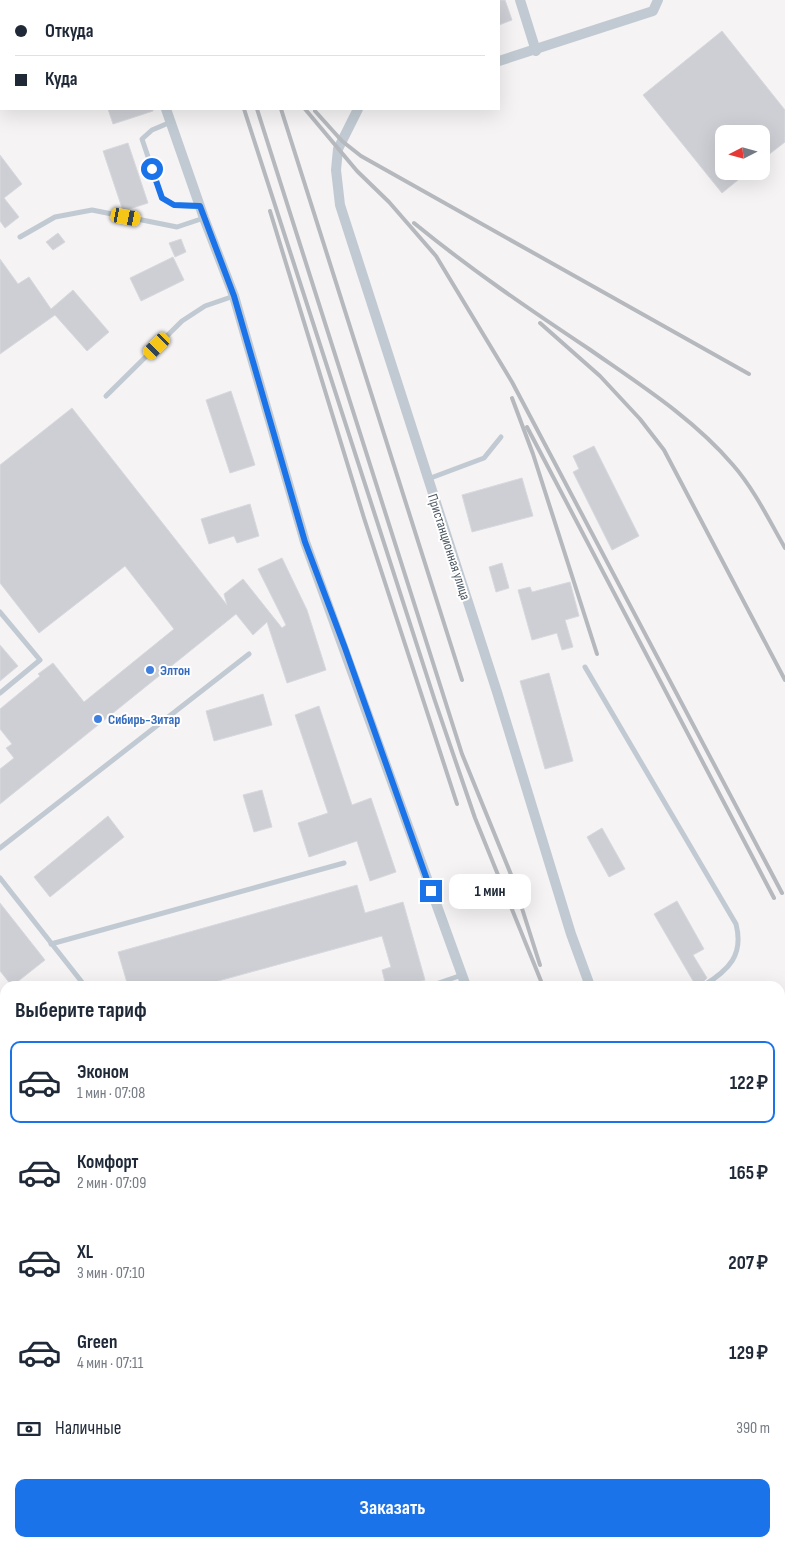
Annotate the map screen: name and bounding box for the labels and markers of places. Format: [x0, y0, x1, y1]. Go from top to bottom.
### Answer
place label: Элтон [160, 662, 190, 679]
marker: Элтон [144, 664, 156, 676]
place label: Сибирь-Зитар [108, 711, 180, 728]
marker: Сибирь-Зитар [92, 713, 104, 725]

